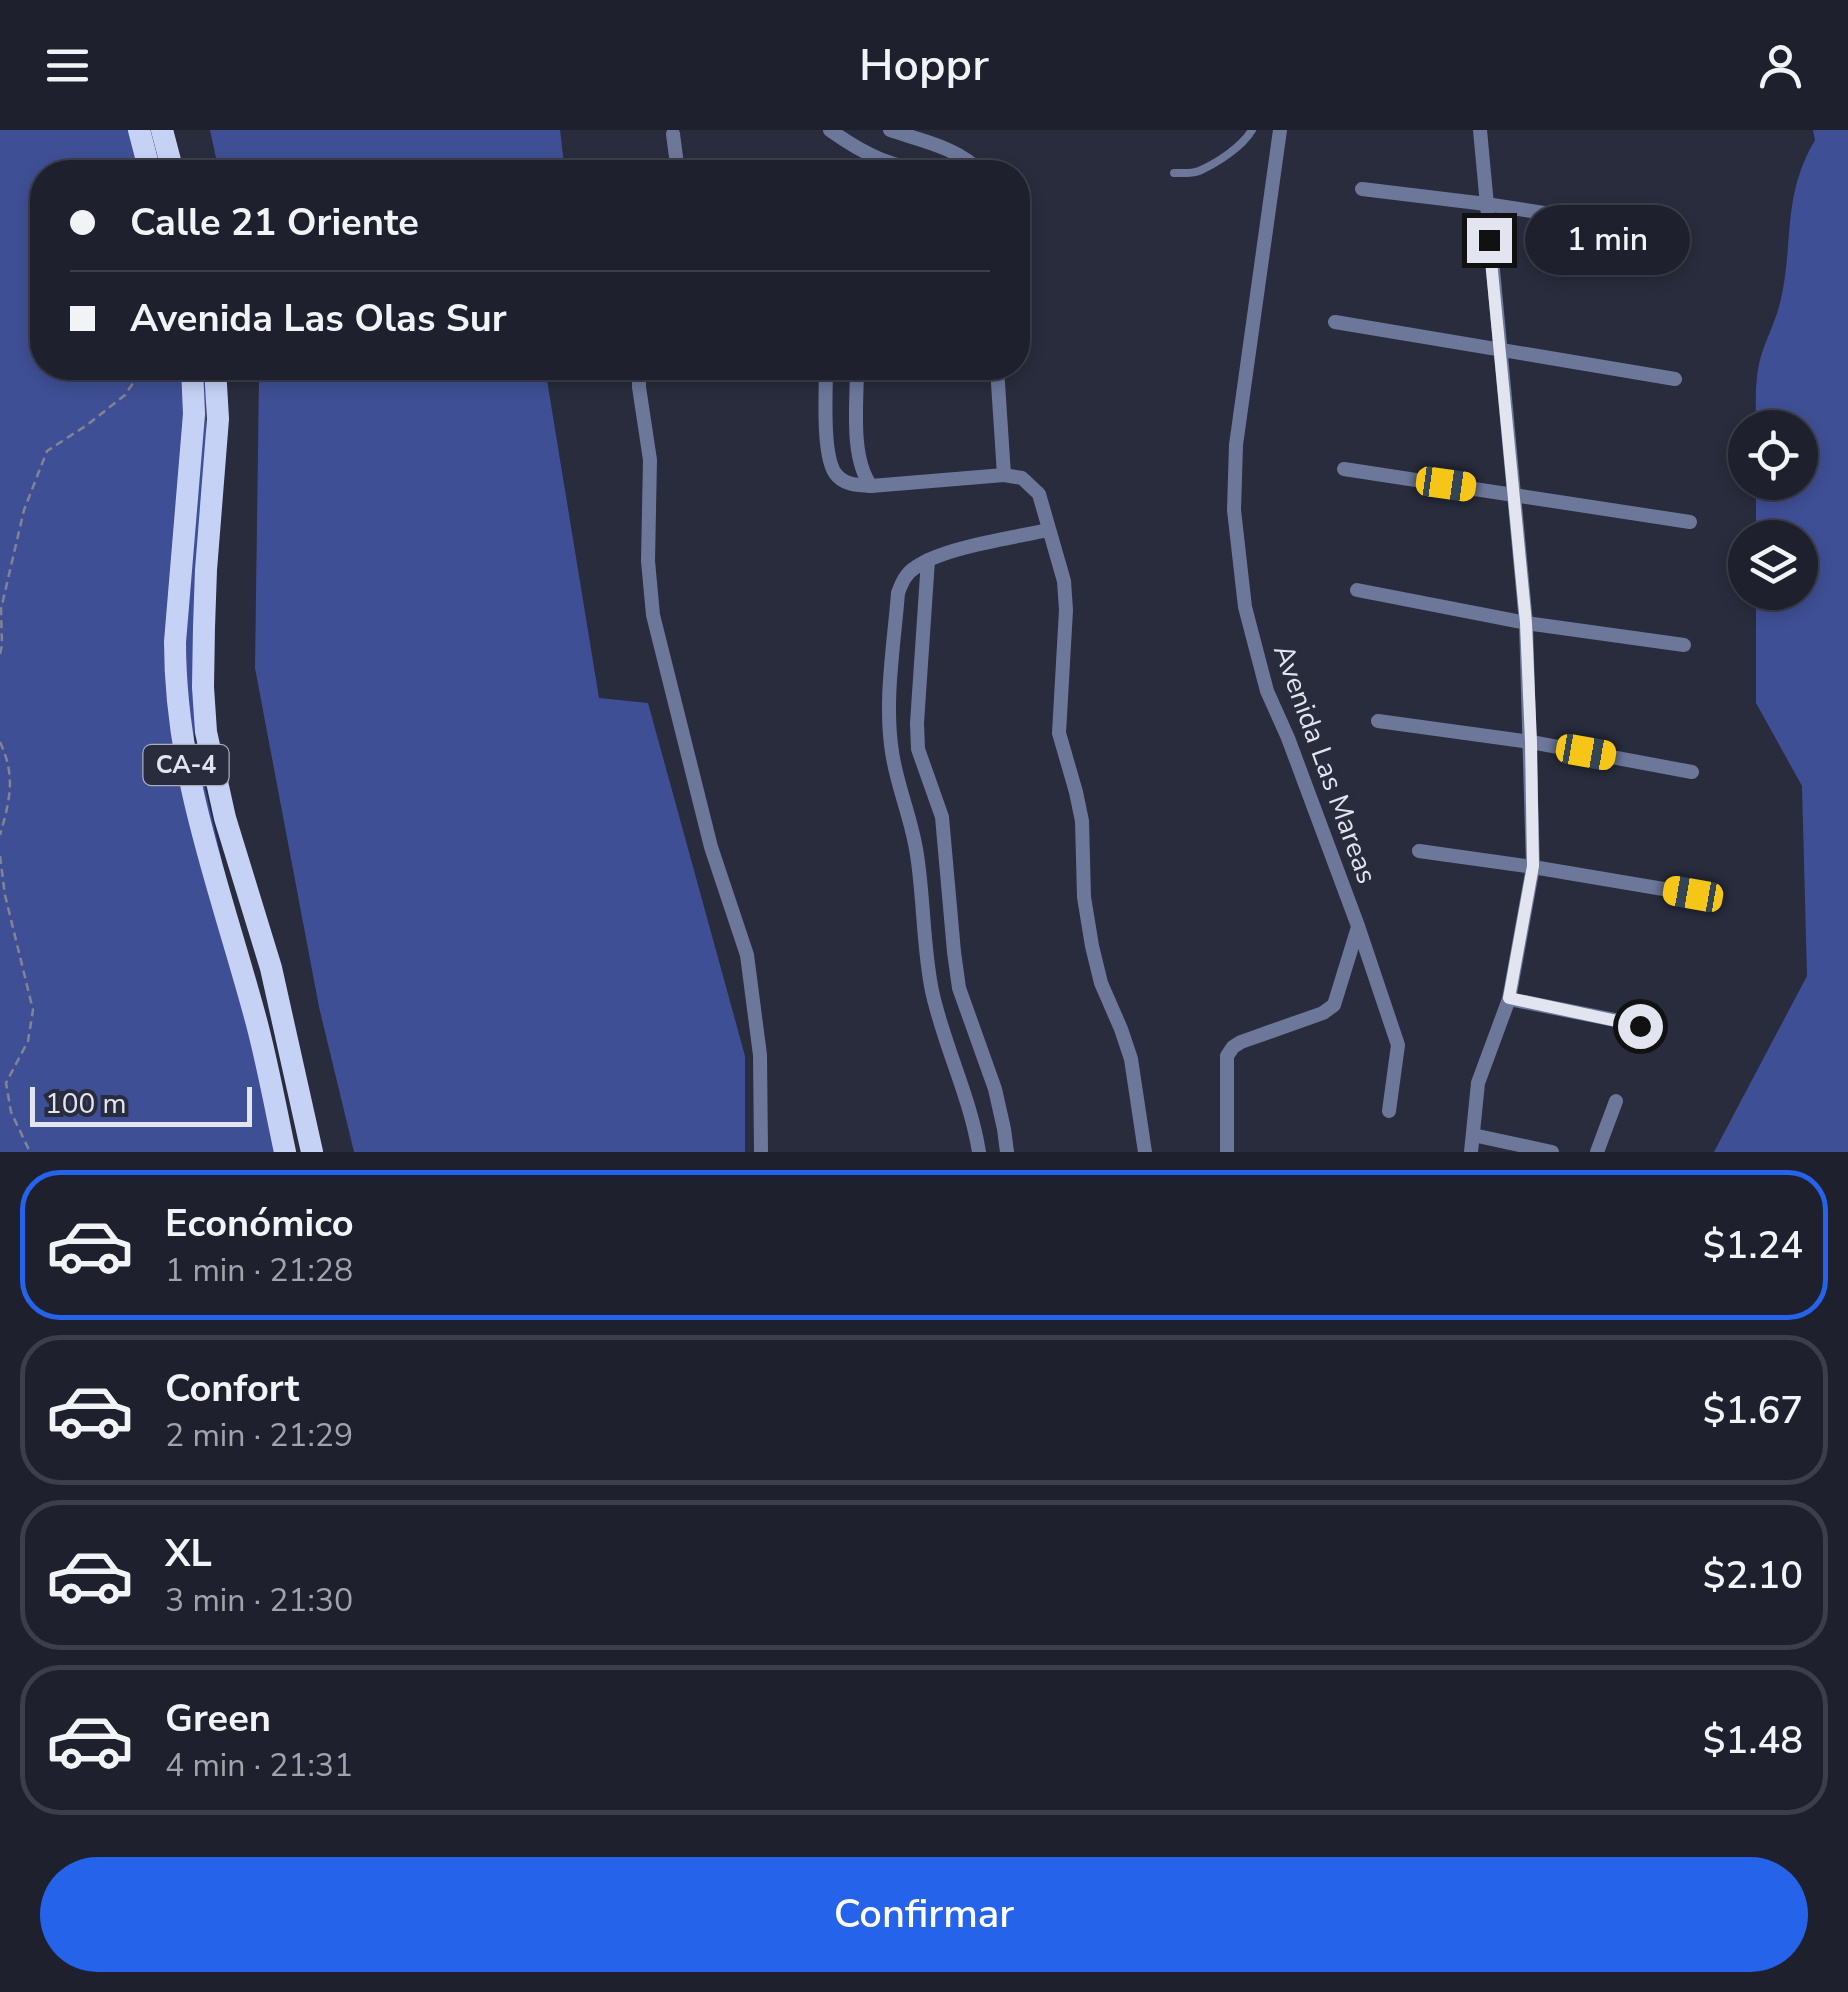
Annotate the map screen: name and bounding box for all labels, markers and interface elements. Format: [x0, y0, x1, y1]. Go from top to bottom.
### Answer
text: Hoppr [859, 35, 989, 96]
icon: menu [40, 38, 95, 93]
icon: person [1753, 38, 1808, 93]
text: Calle 21 Oriente [130, 197, 419, 248]
callout: 1 min [1524, 205, 1689, 275]
route end [1467, 218, 1512, 263]
text: 1 min [1567, 218, 1648, 261]
text: Avenida Las Olas Sur [130, 293, 507, 344]
map controls [1728, 410, 1818, 610]
button: locate [1728, 410, 1818, 500]
car [1414, 465, 1478, 503]
button: layers [1728, 520, 1818, 610]
street label: Avenida Las Mareas [1264, 639, 1386, 889]
car [1554, 732, 1618, 772]
road number: CA-4 [144, 745, 228, 785]
car [1661, 874, 1725, 914]
route start [1618, 1004, 1663, 1049]
scale bar [30, 1082, 252, 1126]
text: 100 m [45, 1085, 127, 1123]
text: Económico [165, 1198, 354, 1249]
icon: car [45, 1200, 135, 1290]
text: $1.24 [1703, 1220, 1803, 1271]
text: 1 min · 21:28 [165, 1249, 353, 1292]
text: Confort [165, 1363, 299, 1414]
icon: car [45, 1365, 135, 1455]
text: $1.67 [1703, 1385, 1803, 1436]
text: 2 min · 21:29 [165, 1414, 353, 1457]
text: XL [165, 1528, 212, 1579]
icon: car [45, 1530, 135, 1620]
text: $2.10 [1703, 1550, 1803, 1601]
text: 3 min · 21:30 [165, 1579, 353, 1622]
text: Green [165, 1693, 271, 1744]
icon: car [45, 1695, 135, 1785]
text: $1.48 [1703, 1715, 1803, 1766]
text: 4 min · 21:31 [165, 1744, 353, 1787]
button: Confirmar [40, 1857, 1808, 1972]

